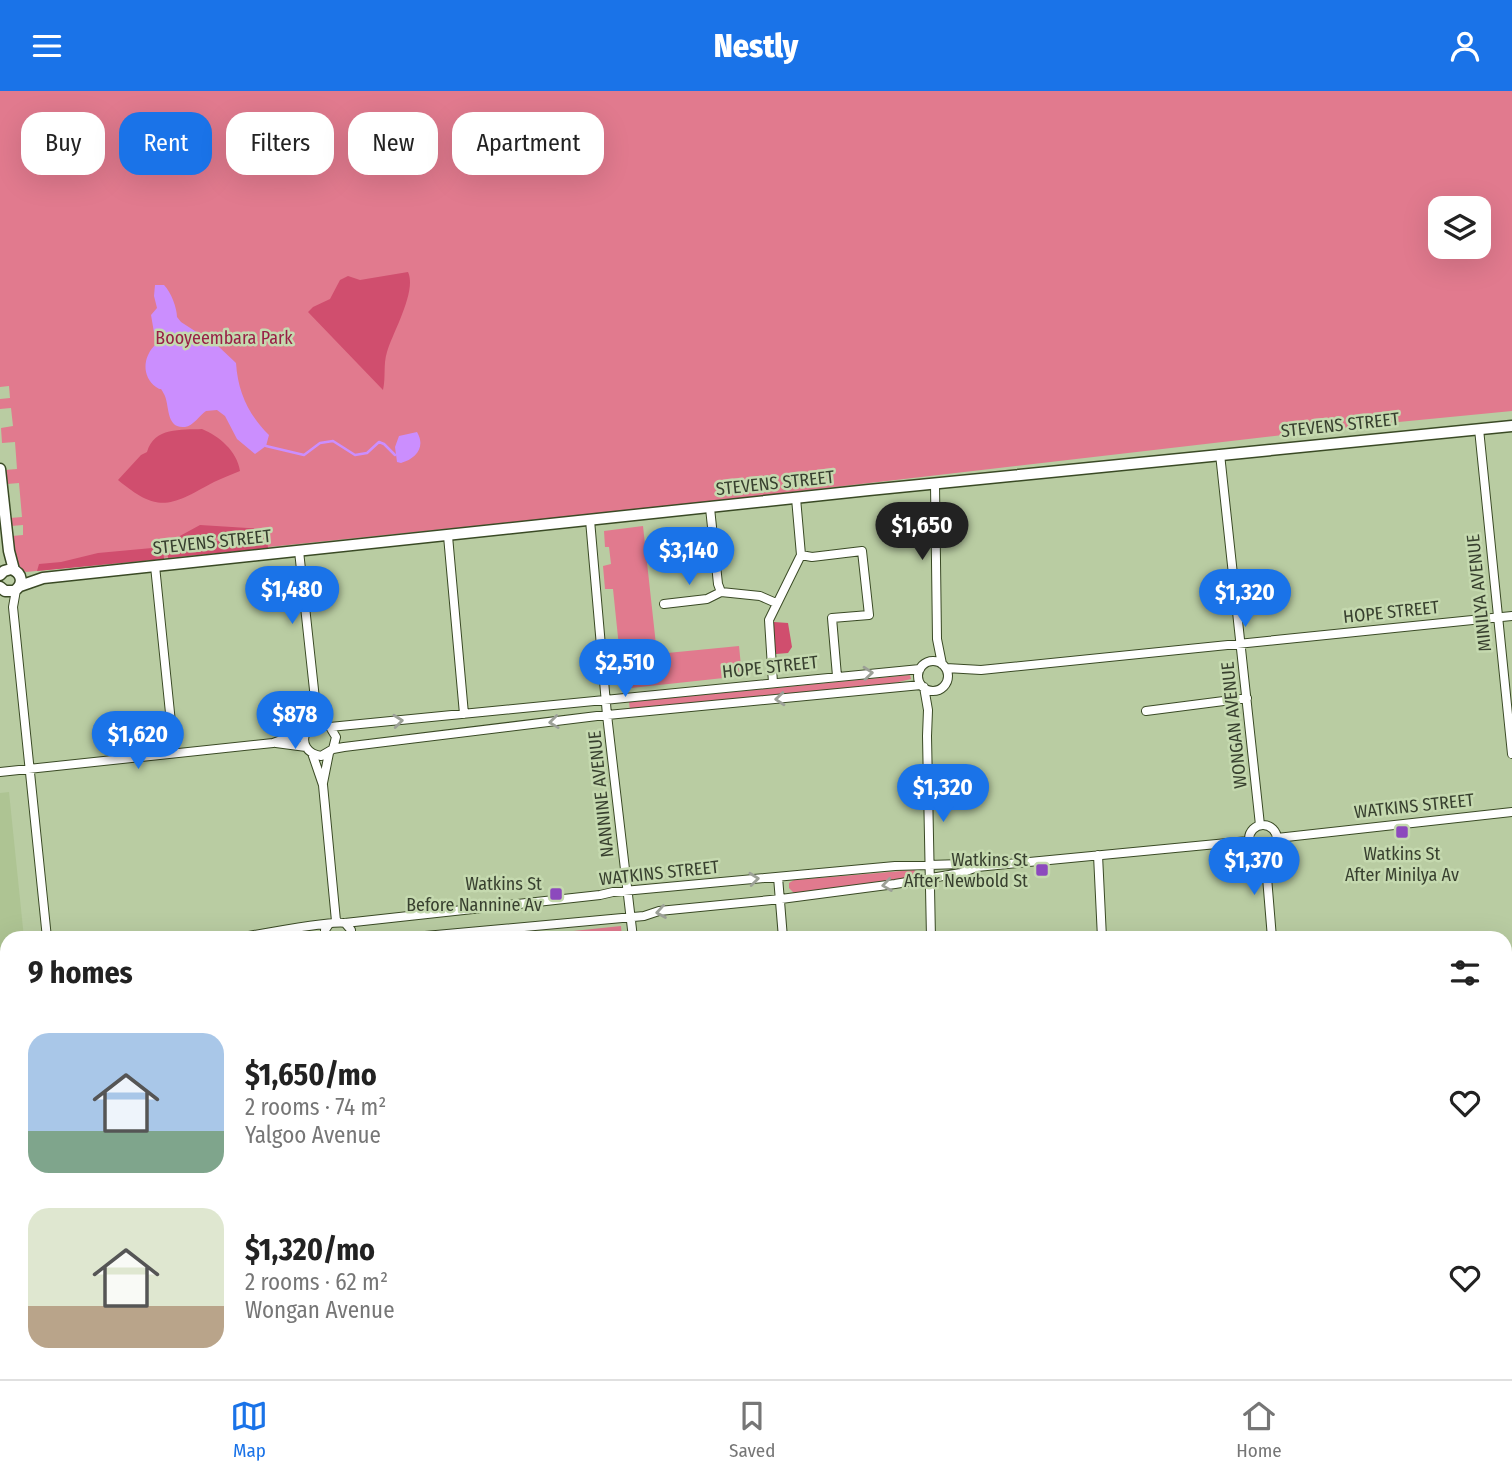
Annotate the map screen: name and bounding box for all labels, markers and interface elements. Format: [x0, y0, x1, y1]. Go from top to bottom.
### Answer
icon: menu [28, 27, 66, 65]
text: Nestly [714, 27, 798, 65]
icon: person [1446, 27, 1484, 65]
chip: Buy [21, 112, 105, 175]
chip: Rent [119, 112, 212, 175]
chip: Filters [226, 112, 334, 175]
chip: New [348, 112, 438, 175]
chip: Apartment [452, 112, 604, 175]
map controls [1428, 196, 1491, 259]
button: layers [1428, 196, 1491, 259]
park label: Booyeembara Park [155, 327, 293, 349]
street label: STEVENS STREET [1280, 408, 1401, 442]
street label: STEVENS STREET [715, 466, 836, 500]
pin: $1,650 [865, 503, 979, 562]
text: $1,650 [891, 511, 953, 539]
street label: STEVENS STREET [152, 525, 273, 559]
pin: $3,140 [632, 527, 746, 587]
street label: MINILYA AVENUE [1462, 533, 1496, 653]
text: $3,140 [659, 536, 719, 564]
pin: $1,480 [235, 567, 349, 626]
pin: $1,320 [1188, 569, 1302, 629]
text: $1,480 [261, 575, 323, 603]
text: $1,320 [1215, 578, 1275, 606]
street label: HOPE STREET [1342, 596, 1441, 628]
pin: $2,510 [568, 639, 682, 699]
text: $2,510 [595, 648, 655, 676]
street label: HOPE STREET [721, 651, 820, 683]
street label: WONGAN AVENUE [1216, 660, 1252, 790]
one-way arrow [863, 666, 874, 681]
pin: $878 [254, 691, 336, 751]
one-way arrow [775, 691, 786, 706]
text: $878 [273, 700, 317, 728]
pin: $1,620 [81, 711, 195, 771]
one-way arrow [392, 713, 403, 728]
one-way arrow [548, 714, 560, 729]
text: $1,620 [108, 720, 168, 748]
street label: NANNINE AVENUE [583, 730, 619, 858]
pin: $1,320 [886, 765, 1000, 824]
text: $1,320 [913, 773, 973, 801]
street label: WATKINS STREET [1353, 789, 1476, 823]
marker: Watkins St After Minilya Av [1394, 824, 1410, 840]
pin: $1,370 [1197, 837, 1311, 897]
place label: Watkins St After Minilya Av [1345, 843, 1459, 886]
text: $1,370 [1225, 846, 1283, 874]
place label: Watkins St After Newbold St [904, 849, 1028, 892]
street label: WATKINS STREET [598, 856, 721, 890]
marker: Watkins St After Newbold St [1034, 862, 1050, 878]
one-way arrow [749, 872, 760, 887]
place label: Watkins St Before Nannine Av [406, 873, 542, 916]
one-way arrow [881, 877, 892, 892]
marker: Watkins St Before Nannine Av [548, 886, 564, 902]
one-way arrow [655, 905, 667, 920]
icon: filters [1446, 954, 1484, 992]
text: 9 homes [28, 955, 133, 991]
text: $1,650/mo [245, 1057, 377, 1093]
icon: home [84, 1061, 168, 1145]
icon: heart [1446, 1084, 1484, 1122]
text: 2 rooms · 74 m² [245, 1093, 386, 1121]
text: Yalgoo Avenue [245, 1121, 381, 1149]
text: $1,320/mo [245, 1232, 375, 1268]
icon: home [84, 1236, 168, 1320]
icon: heart [1446, 1259, 1484, 1297]
text: 2 rooms · 62 m² [245, 1268, 388, 1296]
text: Wongan Avenue [245, 1296, 395, 1324]
tab: Map [230, 1397, 268, 1462]
tab: Saved [729, 1397, 775, 1462]
tab: Home [1236, 1397, 1282, 1462]

